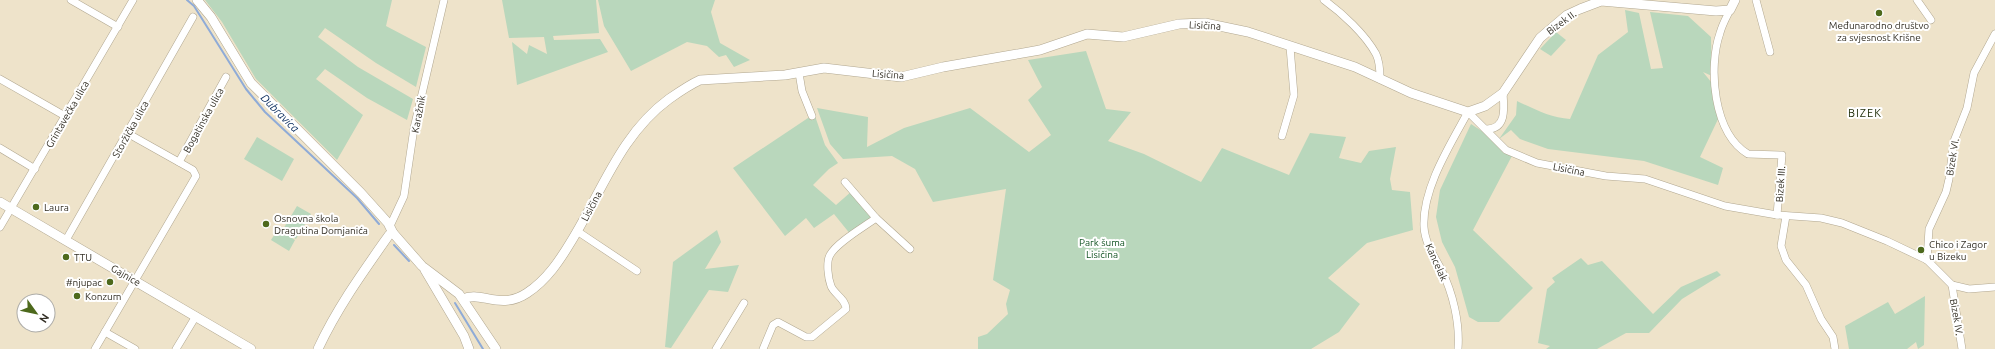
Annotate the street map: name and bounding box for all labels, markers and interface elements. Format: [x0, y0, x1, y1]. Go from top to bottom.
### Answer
street label: Bizek II. [1544, 8, 1578, 37]
marker: Međunarodno društvo za svjesnost Krišne [1874, 8, 1884, 18]
street label: Lisičina [1189, 19, 1221, 32]
place label: Međunarodno društvo za svjesnost Krišne [1829, 20, 1929, 43]
street label: Lisičina [872, 68, 904, 81]
street label: Grintavečka ulica [44, 79, 91, 150]
street label: Bogatinska ulica [181, 86, 226, 155]
water label: Dubravica [259, 92, 302, 135]
street label: Karažnik [409, 94, 428, 134]
street label: Storžička ulica [110, 99, 151, 160]
district label: BIZEK [1848, 107, 1882, 119]
street label: Bizek VI. [1944, 138, 1961, 176]
street label: Lisičina [1552, 161, 1586, 178]
street label: Bizek III. [1774, 166, 1787, 203]
street label: Lisičina [579, 189, 604, 223]
marker: Laura [31, 202, 41, 212]
place label: Laura [44, 202, 69, 213]
place label: Osnovna škola Dragutina Domjanića [274, 213, 368, 236]
marker: Osnovna škola Dragutina Domjanića [261, 219, 271, 229]
park label: Park šuma Lisičina [1079, 237, 1125, 260]
place label: Chico i Zagor u Bizeku [1929, 239, 1987, 262]
street label: Kancelak [1423, 242, 1450, 283]
marker: Chico i Zagor u Bizeku [1916, 245, 1926, 255]
marker: TTU [61, 252, 71, 262]
place label: TTU [74, 252, 92, 263]
street label: Gajnice [109, 263, 143, 288]
place label: #njupac [66, 277, 102, 288]
marker: #njupac [105, 277, 115, 287]
marker: Konzum [72, 291, 82, 301]
place label: Konzum [85, 291, 121, 302]
north arrow [16, 293, 56, 333]
street label: Bizek IV. [1948, 298, 1965, 336]
text: N [37, 312, 52, 325]

